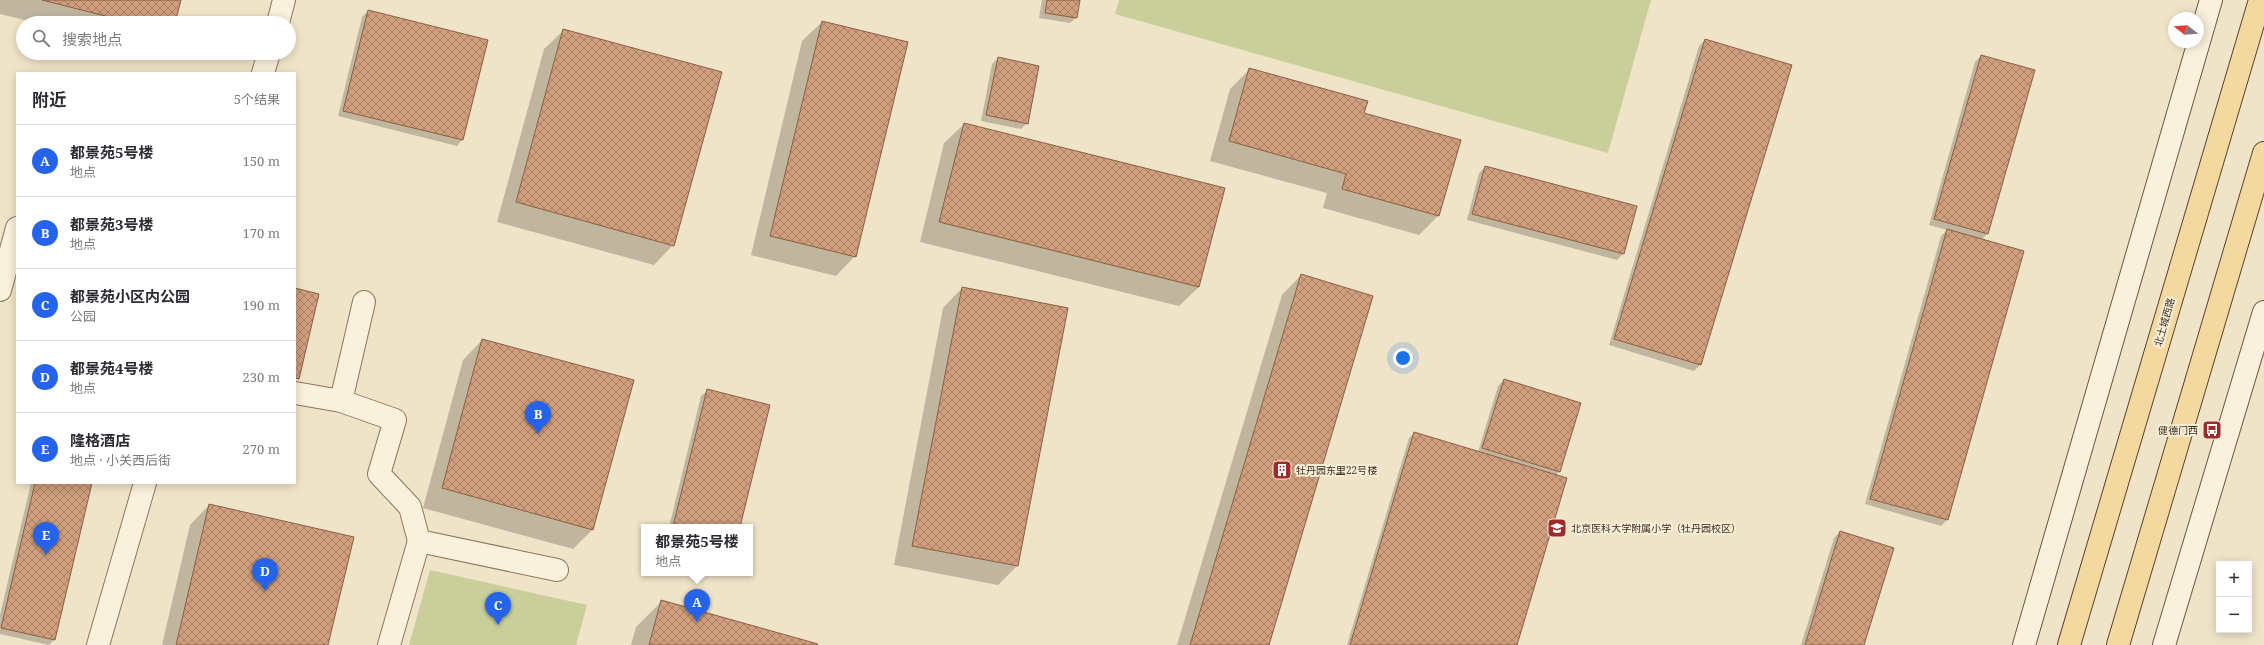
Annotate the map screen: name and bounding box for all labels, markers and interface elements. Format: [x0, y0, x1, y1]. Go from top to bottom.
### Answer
north arrow [2168, 12, 2204, 48]
search box [16, 16, 296, 60]
icon: search [30, 27, 52, 49]
text: 搜索地点 [62, 29, 122, 49]
text: 附近 [32, 88, 66, 111]
text: 5个结果 [234, 90, 280, 108]
text: 都景苑5号楼 [70, 142, 153, 162]
text: A [40, 152, 50, 170]
text: 150 m [243, 152, 280, 170]
text: 地点 [70, 163, 96, 181]
text: 都景苑3号楼 [70, 214, 153, 234]
text: B [41, 224, 49, 242]
text: 170 m [243, 224, 280, 242]
text: 地点 [70, 235, 96, 253]
text: 都景苑小区内公园 [70, 286, 190, 306]
text: C [41, 296, 49, 314]
text: 190 m [243, 296, 280, 314]
street label: 北土城西路 [2150, 296, 2178, 348]
text: 公园 [70, 307, 96, 325]
your location [1393, 348, 1413, 368]
text: 都景苑4号楼 [70, 358, 153, 378]
text: D [40, 368, 50, 386]
text: 230 m [243, 368, 280, 386]
text: 地点 [70, 379, 96, 397]
pin: B [525, 401, 551, 434]
bus stop icon: 健德门西 [2201, 419, 2223, 441]
place label: 健德门西 [2158, 423, 2198, 437]
text: 隆格酒店 [70, 430, 130, 450]
text: E [41, 440, 49, 458]
text: 270 m [243, 440, 280, 458]
text: 地点 · 小关西后街 [70, 451, 171, 469]
building icon: 牡丹园东里22号楼 [1271, 459, 1293, 481]
place label: 牡丹园东里22号楼 [1296, 463, 1377, 477]
school or university icon: 北京医科大学附属小学（牡丹园校区） [1546, 517, 1568, 539]
place label: 北京医科大学附属小学（牡丹园校区） [1571, 521, 1741, 535]
pin: E [33, 522, 59, 555]
popup [641, 524, 753, 576]
text: 都景苑5号楼 [655, 531, 739, 551]
text: 地点 [655, 552, 681, 570]
pin: D [252, 558, 278, 591]
map controls [2216, 561, 2252, 633]
button: + [2216, 561, 2252, 597]
pin: A [684, 589, 710, 622]
pin: C [485, 592, 511, 625]
button: − [2216, 597, 2252, 633]

